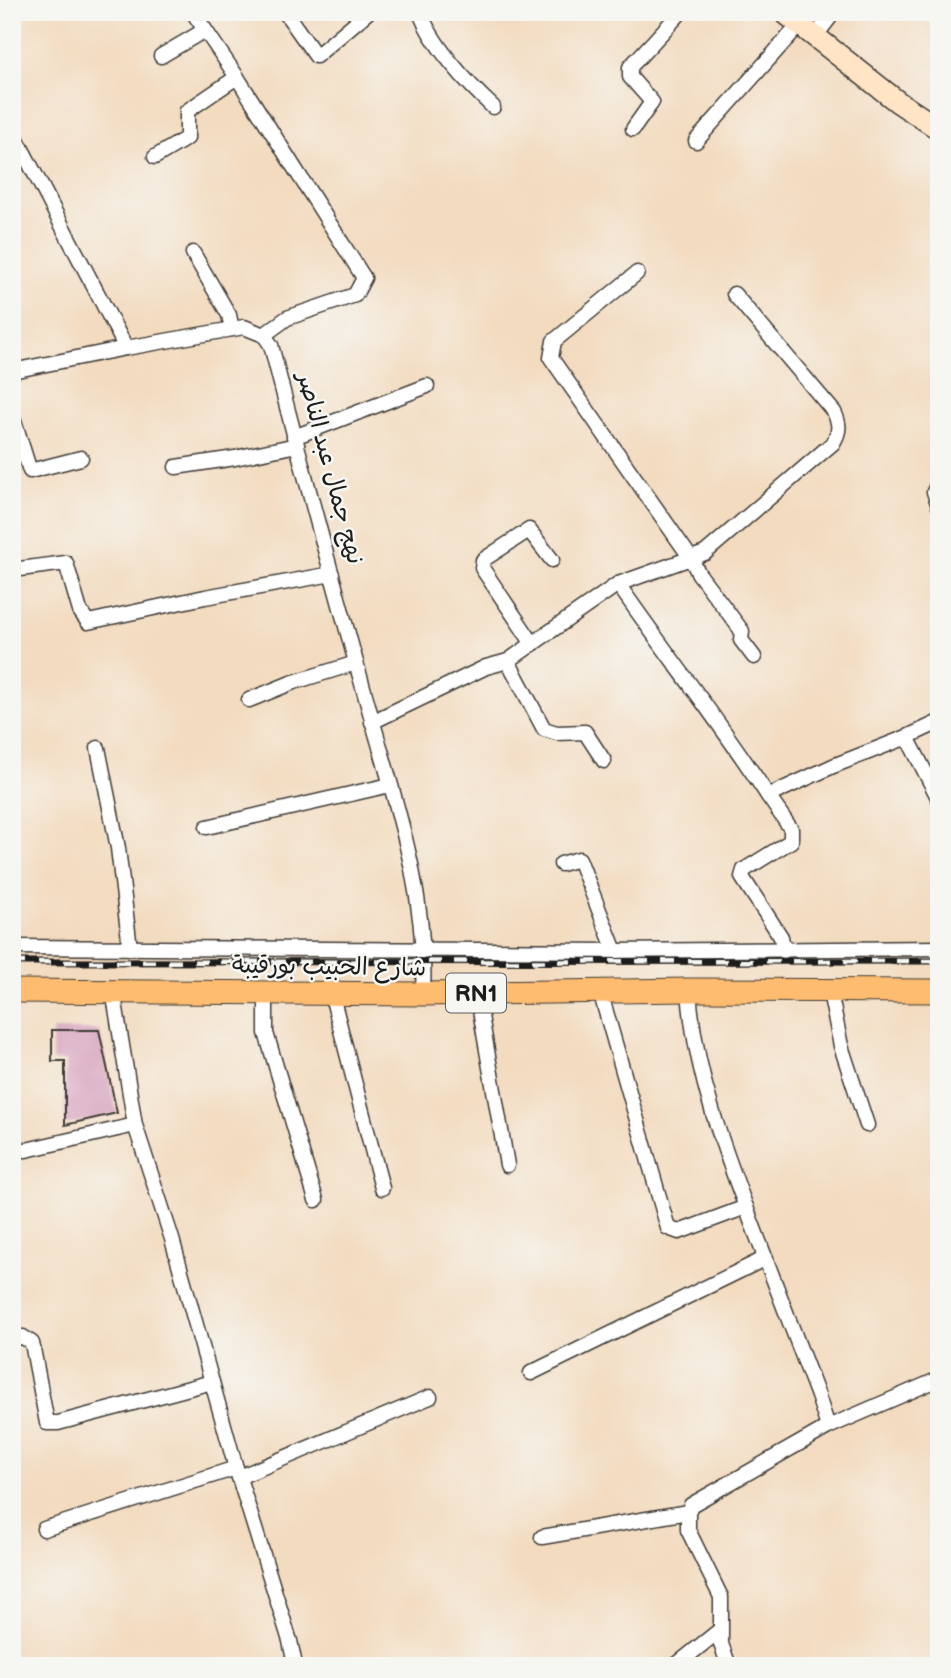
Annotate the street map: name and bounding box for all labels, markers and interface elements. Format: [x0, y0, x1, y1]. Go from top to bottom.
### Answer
street label: نهج جمال عبد الناصر [289, 367, 370, 568]
street label: شارع الحبيب بورقيبة [232, 950, 426, 985]
road number: RN1 [446, 974, 506, 1012]

